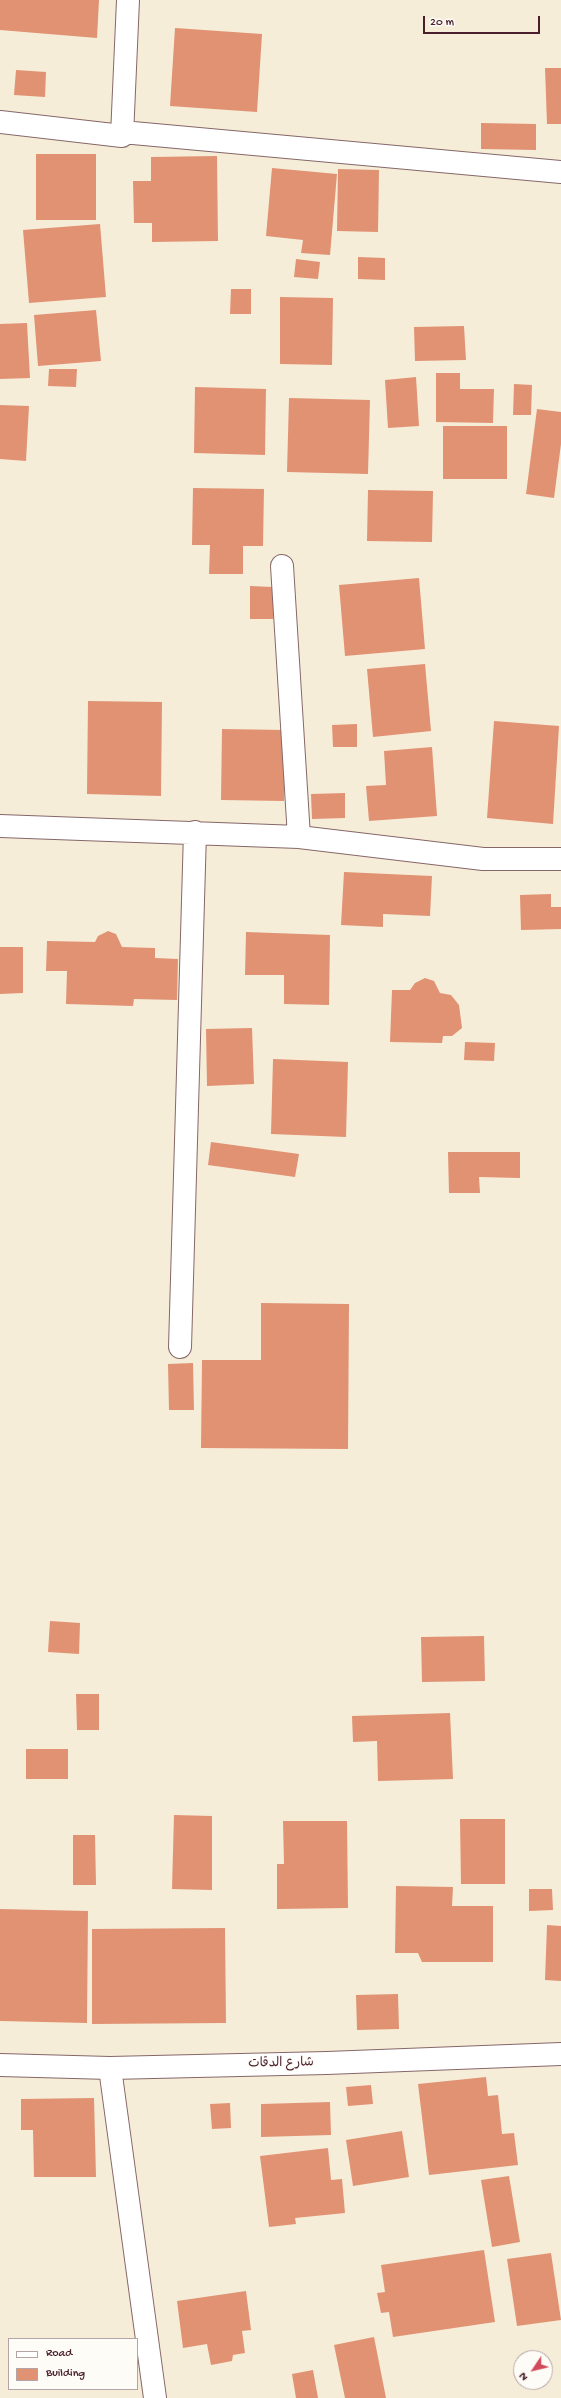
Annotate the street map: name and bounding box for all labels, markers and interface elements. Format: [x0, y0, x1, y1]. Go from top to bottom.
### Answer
scale bar [425, 8, 542, 34]
text: 20 m [430, 16, 454, 30]
street label: شارع الدقات [248, 2056, 314, 2072]
legend [8, 2338, 138, 2390]
text: Road [46, 2347, 72, 2361]
north arrow [513, 2350, 553, 2390]
text: Building [46, 2367, 85, 2381]
text: N [517, 2370, 531, 2383]

